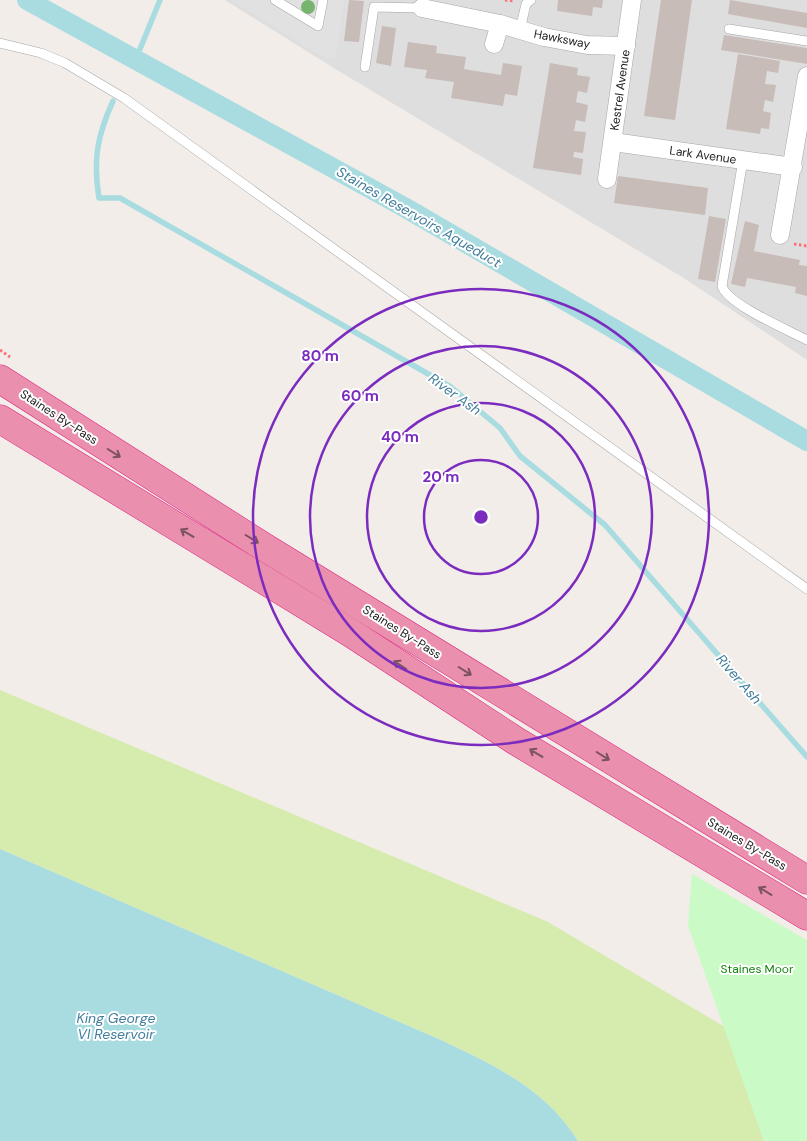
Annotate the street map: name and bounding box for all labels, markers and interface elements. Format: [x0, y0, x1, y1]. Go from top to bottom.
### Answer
street label: Hawksway [532, 26, 592, 52]
street label: Kestrel Avenue [606, 48, 634, 132]
street label: Lark Avenue [669, 142, 738, 168]
water label: Staines Reservoirs Aqueduct [334, 162, 505, 272]
text: 80 m [301, 346, 339, 366]
water label: River Ash [425, 369, 485, 419]
street label: Staines By-Pass [17, 386, 101, 448]
text: 60 m [341, 386, 379, 406]
text: 40 m [381, 427, 419, 447]
one-way arrow [107, 449, 121, 459]
text: 20 m [423, 467, 459, 487]
centre of rings [472, 508, 490, 526]
one-way arrow [181, 528, 195, 538]
one-way arrow [245, 535, 259, 545]
street label: Staines By-Pass [360, 601, 444, 663]
water label: River Ash [712, 650, 766, 708]
one-way arrow [393, 659, 407, 669]
one-way arrow [457, 666, 471, 676]
one-way arrow [530, 747, 544, 757]
one-way arrow [596, 751, 610, 762]
street label: Staines By-Pass [704, 814, 790, 874]
one-way arrow [759, 885, 773, 895]
park label: Staines Moor [721, 961, 794, 977]
water label: King George VI Reservoir [77, 1009, 155, 1043]

